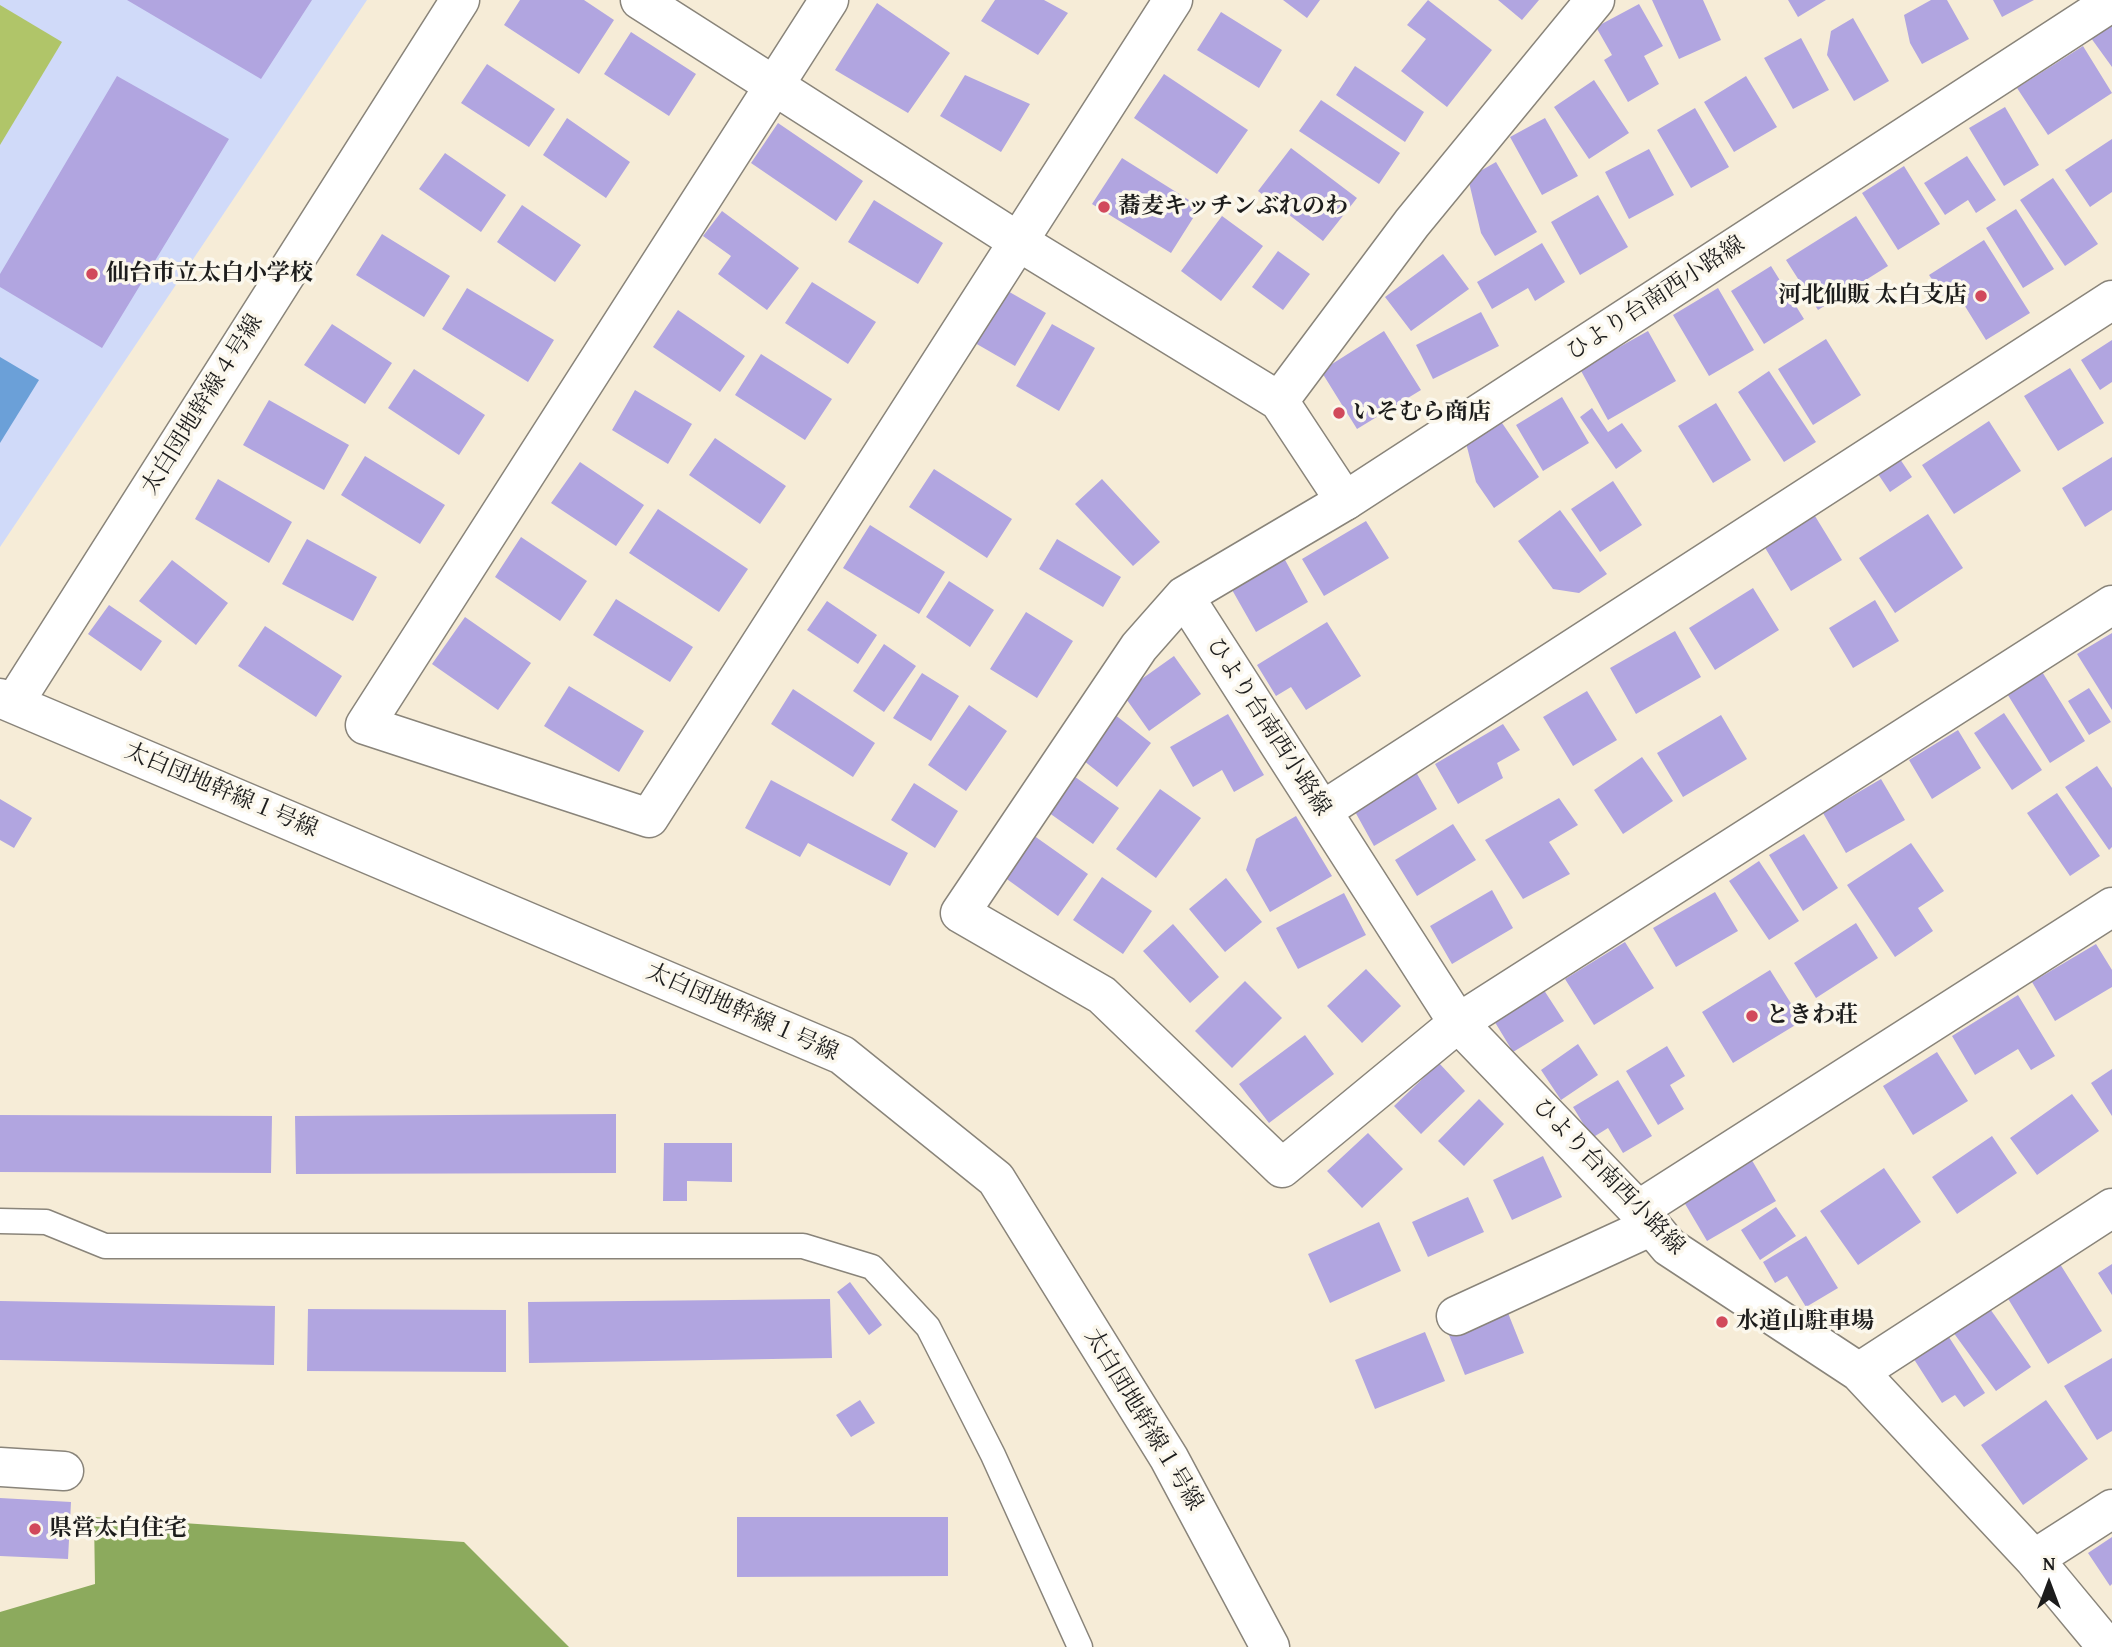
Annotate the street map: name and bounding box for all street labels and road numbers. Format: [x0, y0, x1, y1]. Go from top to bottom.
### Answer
street label: ひより台南西小路線 [1562, 231, 1750, 367]
street label: 太白団地幹線４号線 [136, 310, 270, 500]
street label: ひより台南西小路線 [1200, 633, 1336, 821]
street label: 太白団地幹線１号線 [120, 738, 322, 844]
street label: 太白団地幹線１号線 [642, 958, 842, 1068]
street label: ひより台南西小路線 [1526, 1093, 1690, 1261]
street label: 太白団地幹線１号線 [1078, 1324, 1208, 1516]

